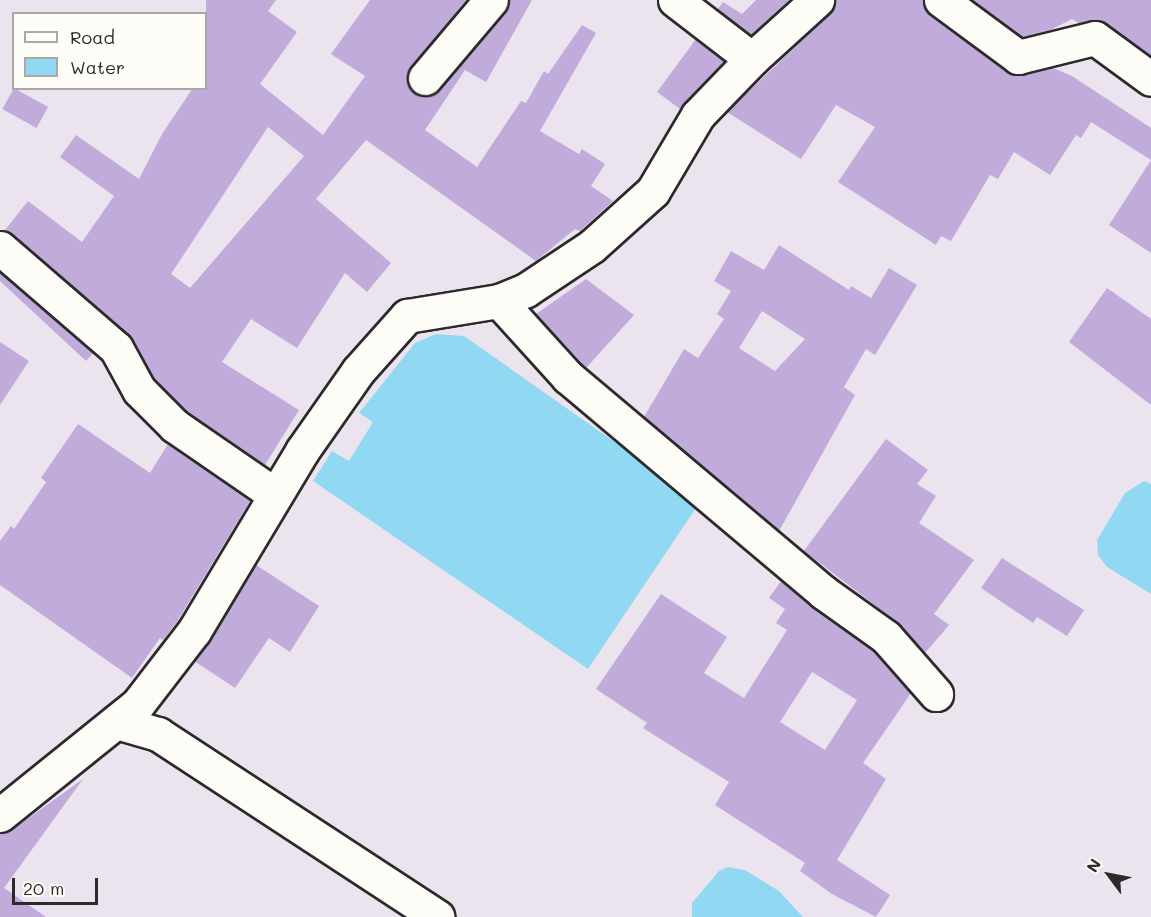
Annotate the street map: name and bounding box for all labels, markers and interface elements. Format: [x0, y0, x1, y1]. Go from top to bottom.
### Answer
legend [12, 12, 207, 90]
text: Road [70, 25, 115, 49]
text: Water [70, 55, 125, 79]
north arrow [1079, 845, 1139, 905]
text: N [1081, 854, 1105, 876]
scale bar [15, 866, 100, 904]
text: 20 m [23, 876, 64, 900]

